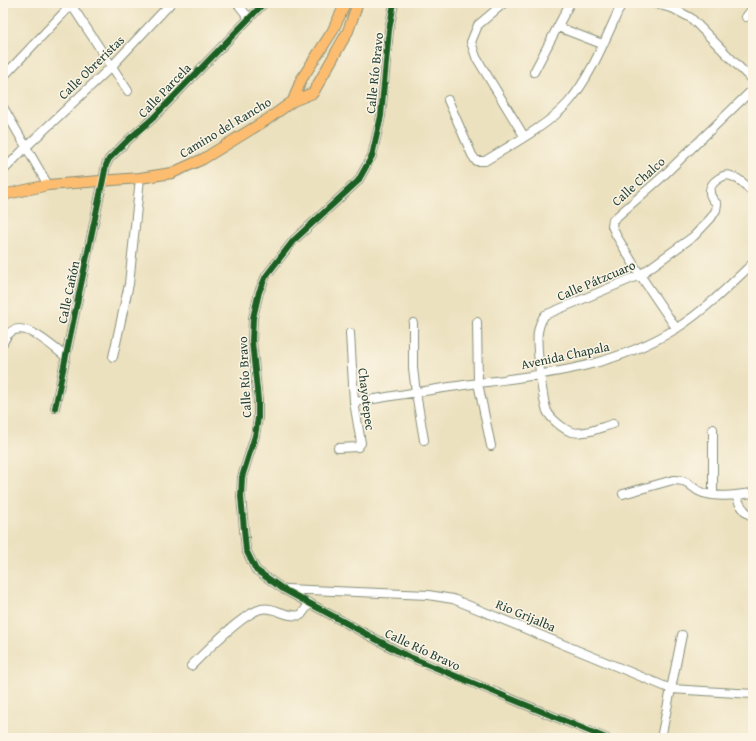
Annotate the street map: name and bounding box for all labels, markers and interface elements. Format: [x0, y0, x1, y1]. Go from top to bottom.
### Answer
street label: Calle Obreristas [54, 31, 129, 104]
street label: Calle Río Bravo [361, 31, 388, 115]
street label: Calle Parcela [133, 58, 196, 122]
street label: Camino del Rancho [176, 92, 275, 162]
street label: Calle Chalco [607, 152, 669, 211]
street label: Calle Pátzcuaro [554, 255, 639, 306]
street label: Calle Cañón [53, 258, 85, 325]
street label: Calle Río Bravo [233, 335, 256, 418]
street label: Avenida Chapala [519, 337, 612, 374]
street label: Chayotepec [353, 367, 380, 432]
street label: Rio Grijalba [493, 594, 560, 637]
street label: Calle Río Bravo [382, 624, 464, 675]

